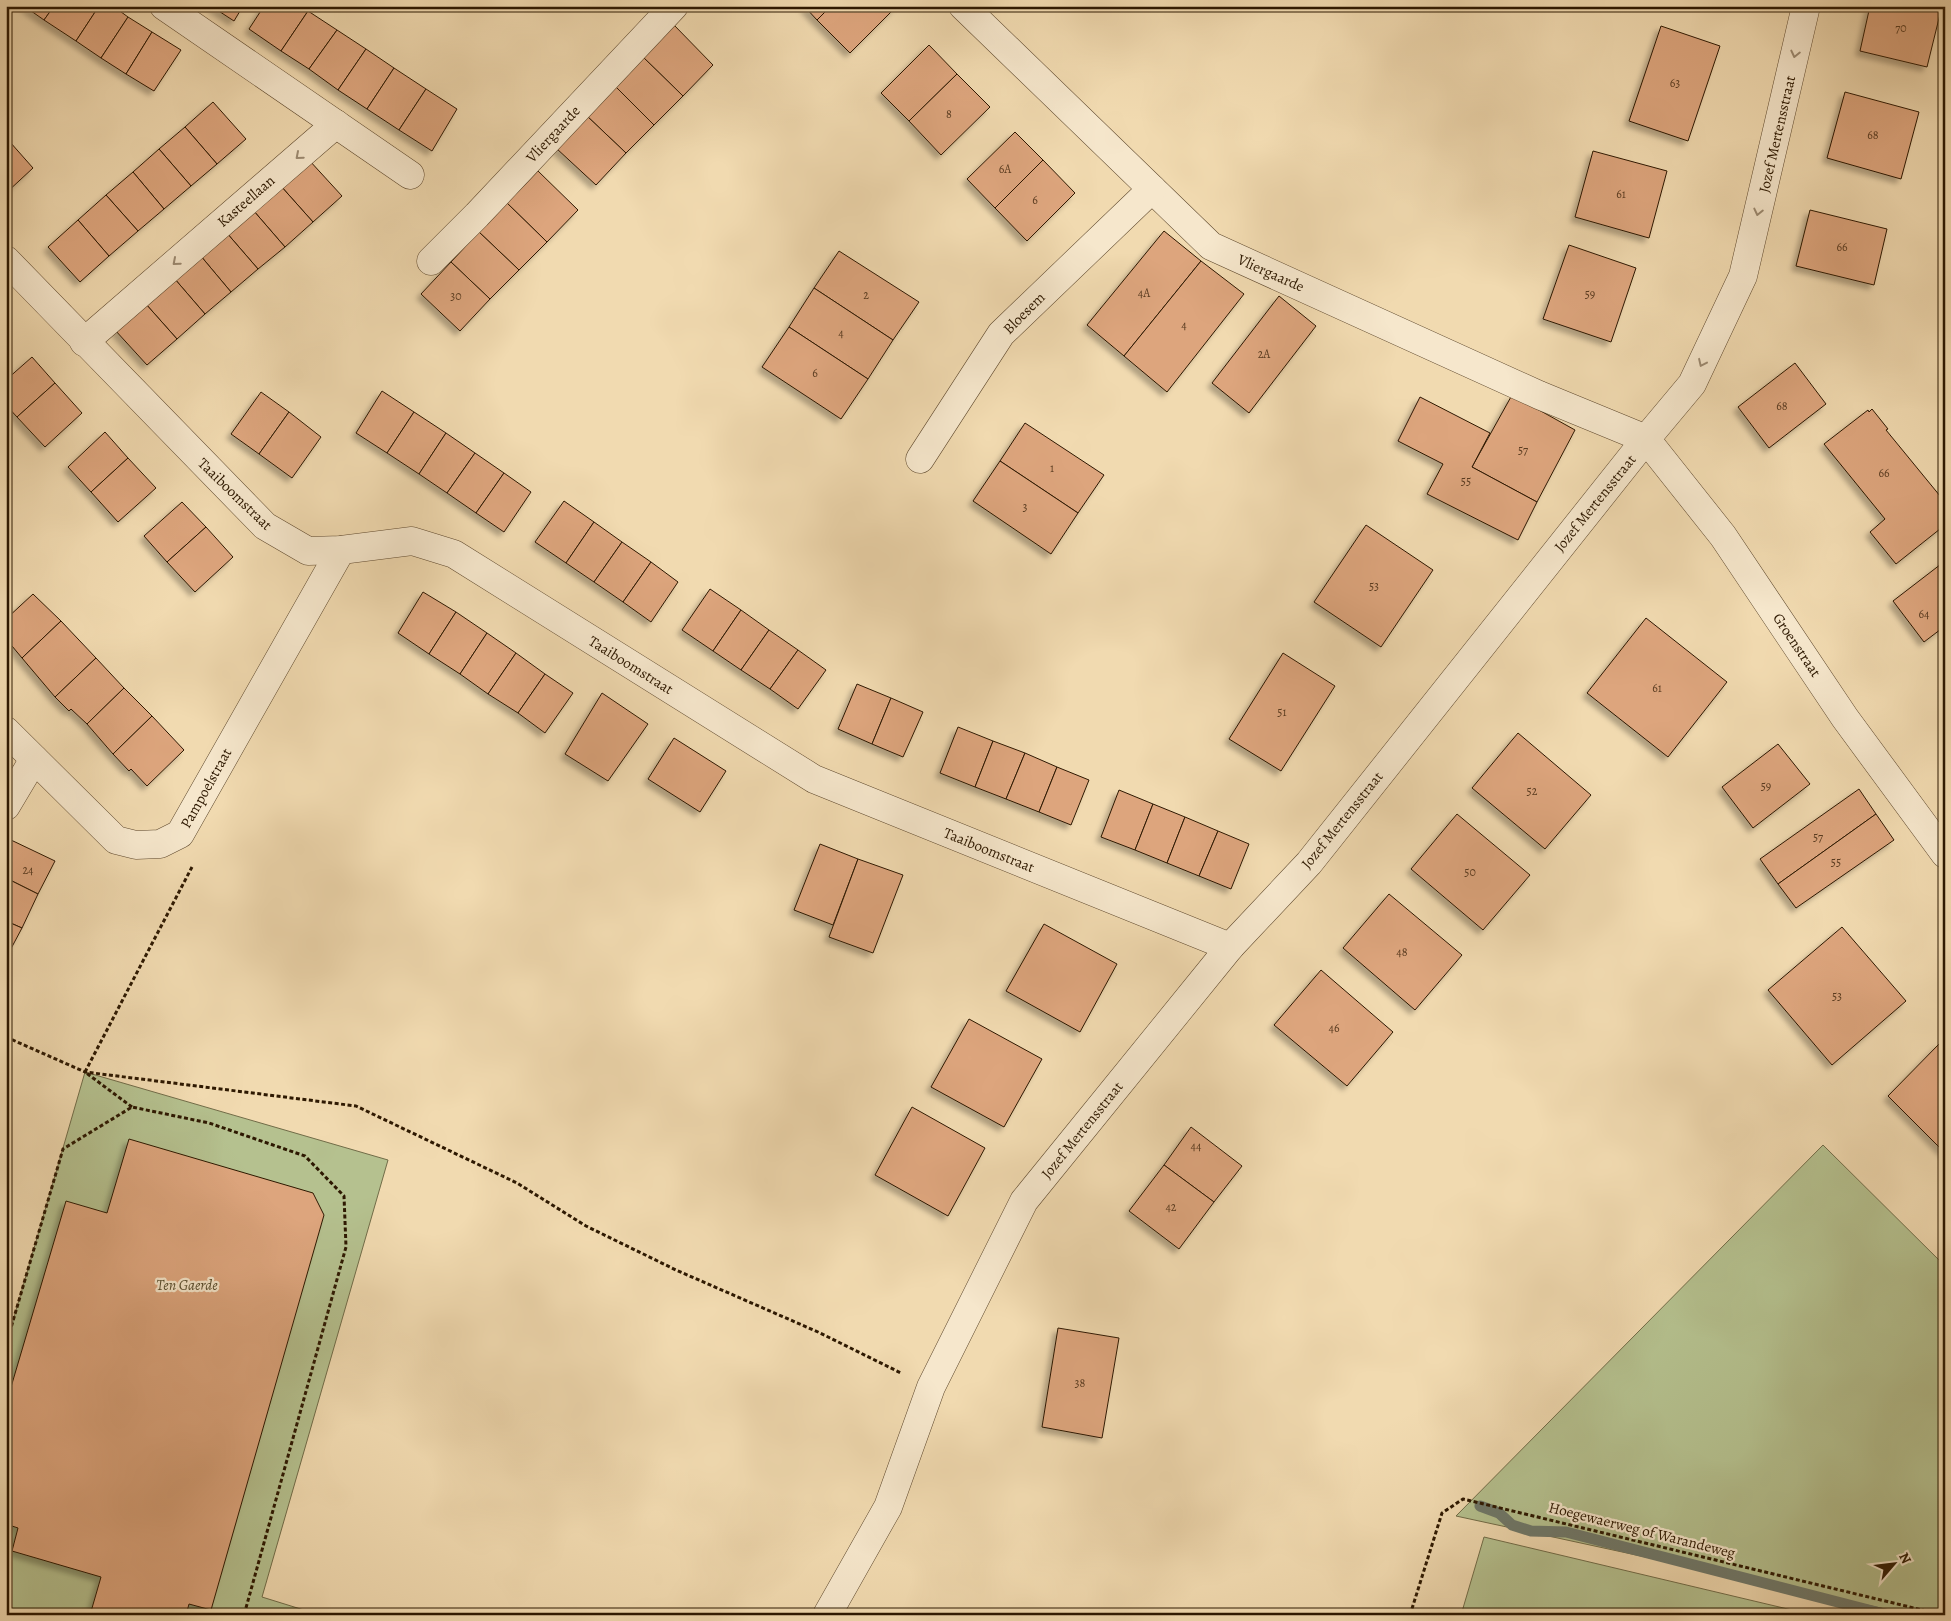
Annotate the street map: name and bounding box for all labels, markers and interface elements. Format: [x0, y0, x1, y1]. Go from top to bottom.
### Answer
house number: 70 [1895, 20, 1907, 36]
one-way arrow [1790, 49, 1801, 58]
street label: Jozef Mertensstraat [1754, 73, 1800, 195]
house number: 63 [1670, 75, 1680, 91]
street label: Vliergaarde [521, 101, 585, 168]
house number: 8 [946, 106, 952, 122]
house number: 68 [1867, 127, 1879, 143]
one-way arrow [296, 150, 305, 159]
house number: 6A [999, 161, 1012, 177]
street label: Kasteellaan [213, 170, 279, 232]
house number: 61 [1616, 186, 1626, 202]
house number: 6 [1032, 192, 1038, 208]
one-way arrow [1753, 207, 1764, 216]
house number: 66 [1836, 239, 1848, 255]
street label: Vliergaarde [1234, 249, 1308, 297]
one-way arrow [173, 256, 182, 265]
house number: 4A [1138, 285, 1151, 301]
house number: 59 [1585, 286, 1595, 302]
house number: 2 [863, 287, 869, 303]
street label: Bloesem [999, 287, 1050, 338]
house number: 30 [450, 288, 462, 304]
house number: 4 [1181, 317, 1187, 333]
house number: 4 [838, 325, 844, 341]
house number: 2A [1258, 346, 1271, 362]
one-way arrow [1697, 358, 1708, 367]
house number: 6 [812, 365, 818, 381]
house number: 68 [1776, 398, 1788, 414]
house number: 57 [1518, 442, 1529, 458]
street label: Jozef Mertensstraat [1550, 450, 1640, 556]
street label: Taaiboomstraat [193, 453, 277, 535]
house number: 1 [1050, 460, 1054, 476]
house number: 66 [1878, 465, 1890, 481]
house number: 55 [1461, 473, 1471, 489]
house number: 3 [1023, 499, 1028, 515]
house number: 53 [1369, 578, 1379, 594]
house number: 64 [1919, 606, 1930, 622]
street label: Groenstraat [1768, 609, 1826, 681]
street label: Taaiboomstraat [585, 631, 677, 699]
house number: 61 [1652, 680, 1662, 696]
house number: 51 [1277, 704, 1287, 720]
street label: Pampoelstraat [176, 744, 236, 832]
street label: Jozef Mertensstraat [1297, 767, 1387, 873]
house number: 59 [1761, 778, 1771, 794]
house number: 52 [1527, 783, 1538, 799]
street label: Taaiboomstraat [941, 823, 1037, 877]
house number: 57 [1813, 829, 1824, 845]
house number: 55 [1831, 854, 1841, 870]
house number: 24 [22, 862, 34, 878]
house number: 50 [1464, 864, 1476, 880]
house number: 48 [1396, 944, 1408, 960]
house number: 53 [1832, 988, 1842, 1004]
house number: 46 [1329, 1020, 1340, 1036]
street label: Jozef Mertensstraat [1037, 1077, 1127, 1183]
house number: 44 [1191, 1138, 1202, 1154]
house number: 42 [1165, 1199, 1177, 1215]
park label: Ten Gaerde [156, 1275, 218, 1295]
house number: 38 [1075, 1375, 1086, 1391]
street label: Hoegewaerweg of Warandeweg [1547, 1497, 1738, 1563]
north arrow [1868, 1538, 1918, 1588]
text: N [1894, 1549, 1916, 1567]

